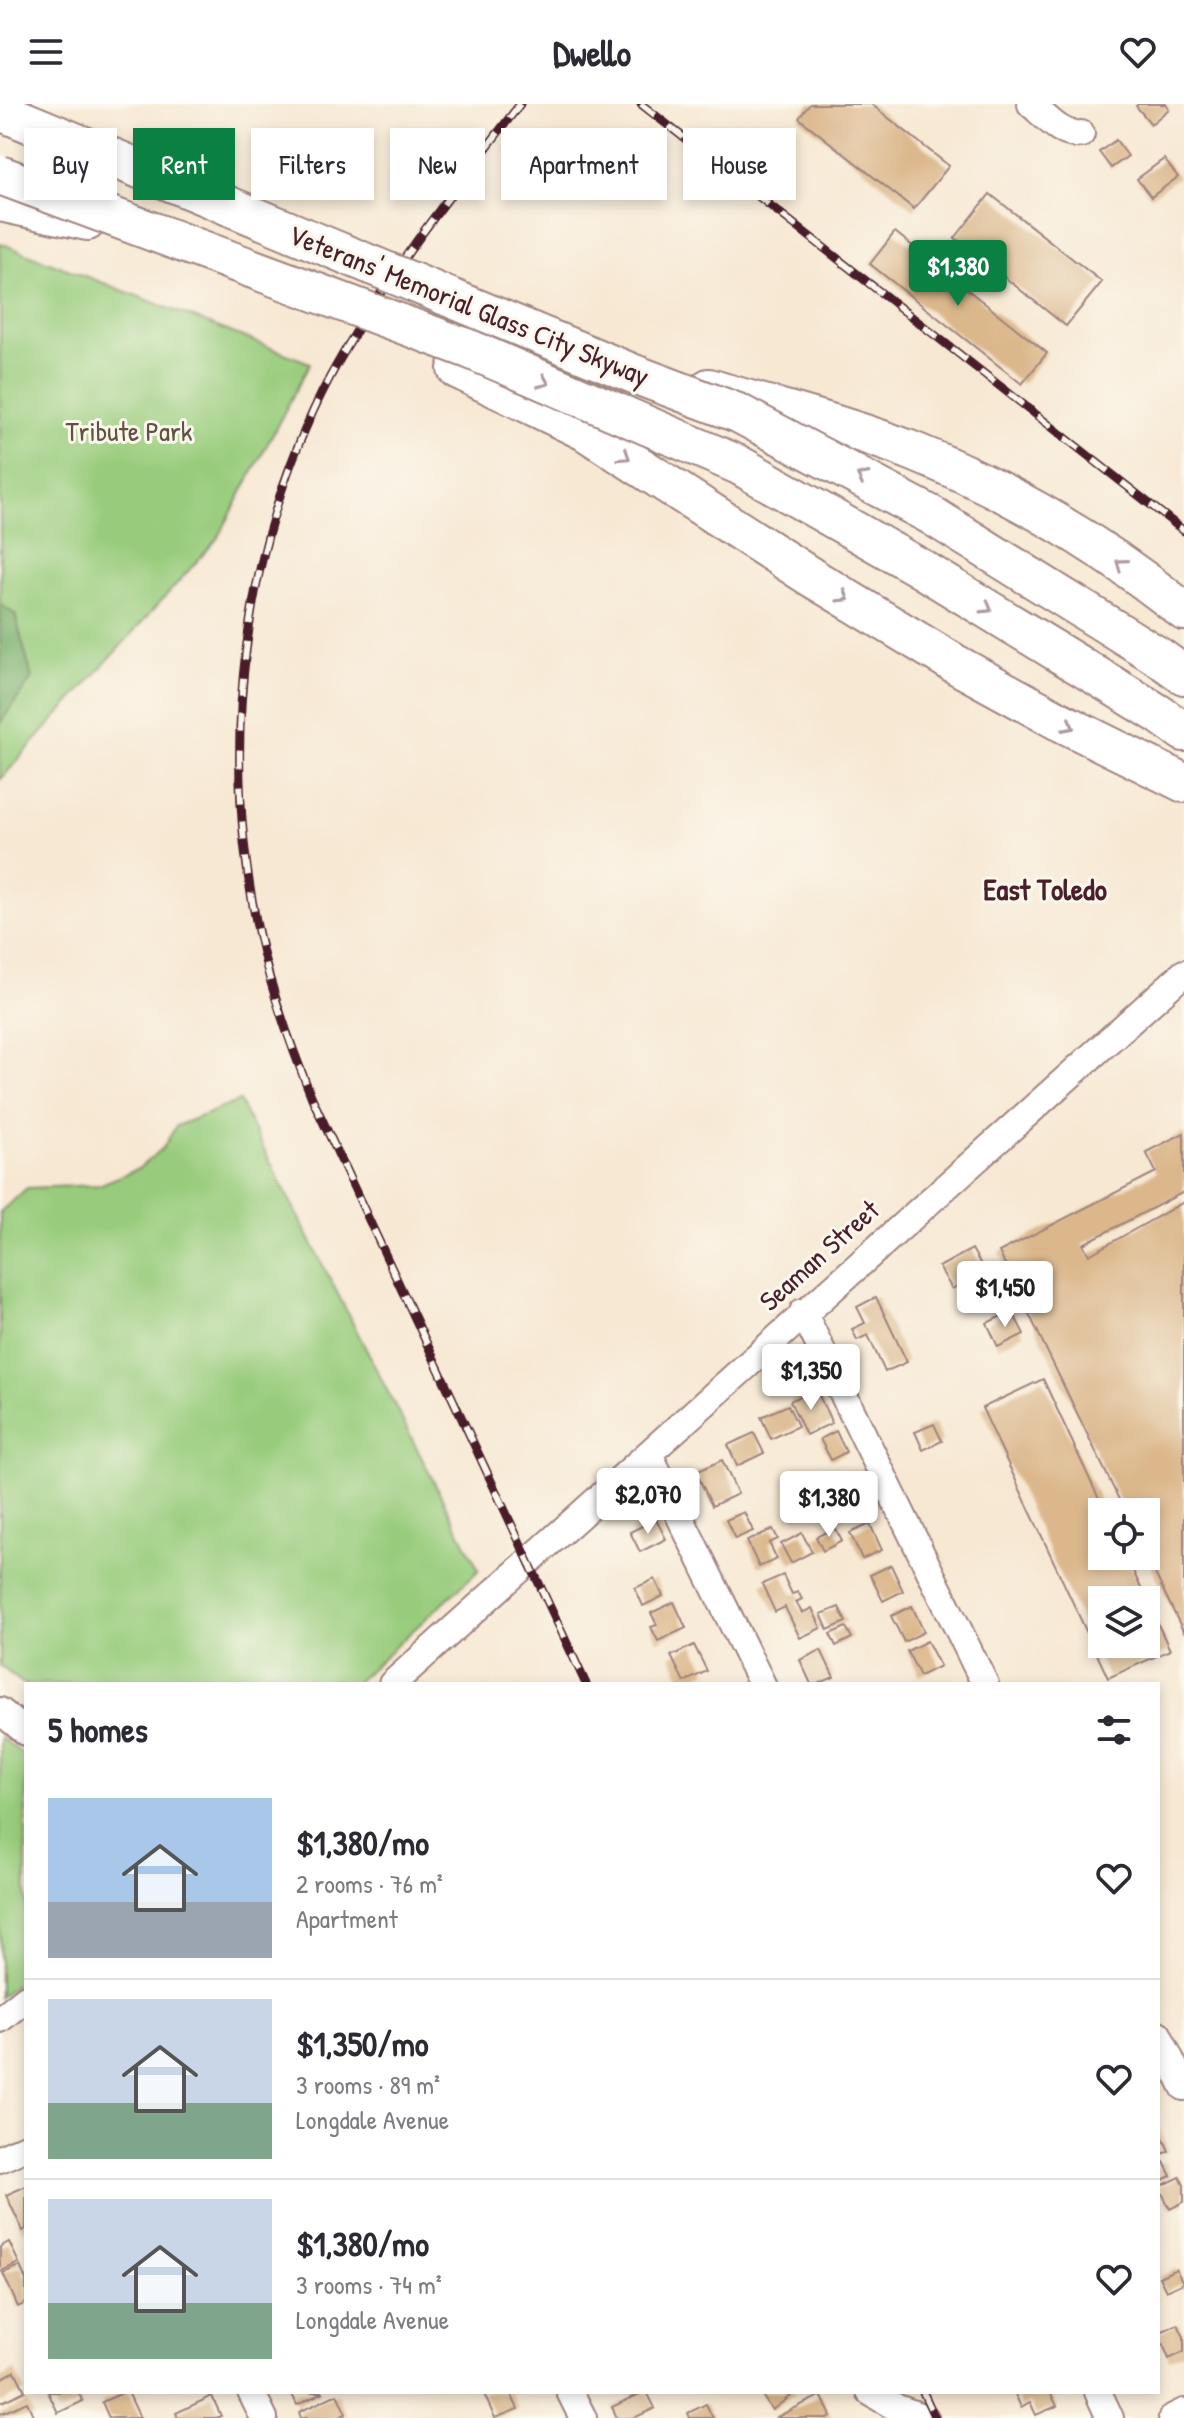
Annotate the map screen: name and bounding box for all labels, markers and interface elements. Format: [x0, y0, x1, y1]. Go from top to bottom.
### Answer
text: Dwello [553, 28, 631, 77]
icon: menu [24, 30, 68, 74]
icon: heart [1116, 30, 1160, 74]
chip: Buy [24, 128, 117, 200]
chip: Rent [133, 128, 235, 200]
chip: Filters [251, 128, 374, 200]
chip: New [390, 128, 485, 200]
chip: Apartment [501, 128, 667, 200]
chip: House [683, 128, 796, 200]
street label: Veterans' Memorial Glass City Skyway [283, 215, 655, 395]
pin: $1,380 [893, 240, 1023, 308]
text: $1,380 [927, 248, 989, 283]
one-way arrow [536, 372, 550, 388]
park label: Tribute Park [66, 412, 193, 450]
one-way arrow [616, 447, 631, 462]
one-way arrow [856, 472, 871, 487]
one-way arrow [1116, 560, 1130, 574]
one-way arrow [835, 588, 849, 603]
one-way arrow [978, 598, 993, 614]
one-way arrow [1061, 717, 1076, 732]
district label: East Toledo [983, 869, 1107, 909]
street label: Seaman Street [751, 1191, 887, 1319]
pin: $1,450 [940, 1261, 1070, 1329]
text: $1,450 [975, 1269, 1035, 1304]
pin: $1,350 [746, 1344, 876, 1412]
text: $1,350 [780, 1352, 842, 1387]
pin: $2,070 [583, 1468, 713, 1536]
pin: $1,380 [764, 1471, 894, 1539]
text: $2,070 [615, 1476, 681, 1511]
text: $1,380 [798, 1479, 860, 1514]
map controls [1088, 1498, 1160, 1658]
button: locate [1088, 1498, 1160, 1570]
button: layers [1088, 1586, 1160, 1658]
text: 5 homes [48, 1707, 148, 1753]
icon: filters [1092, 1708, 1136, 1752]
text: $1,380/mo [296, 1820, 429, 1866]
icon: home [112, 1830, 208, 1926]
icon: heart [1092, 1856, 1136, 1900]
text: 2 rooms · 76 m² [296, 1866, 443, 1901]
text: Apartment [296, 1901, 398, 1936]
text: $1,350/mo [296, 2021, 429, 2067]
icon: home [112, 2031, 208, 2127]
icon: heart [1092, 2057, 1136, 2101]
text: 3 rooms · 89 m² [296, 2067, 440, 2102]
text: Longdale Avenue [296, 2102, 449, 2137]
text: $1,380/mo [296, 2221, 429, 2267]
icon: home [112, 2231, 208, 2327]
icon: heart [1092, 2257, 1136, 2301]
text: 3 rooms · 74 m² [296, 2267, 442, 2302]
text: Longdale Avenue [296, 2302, 449, 2337]

